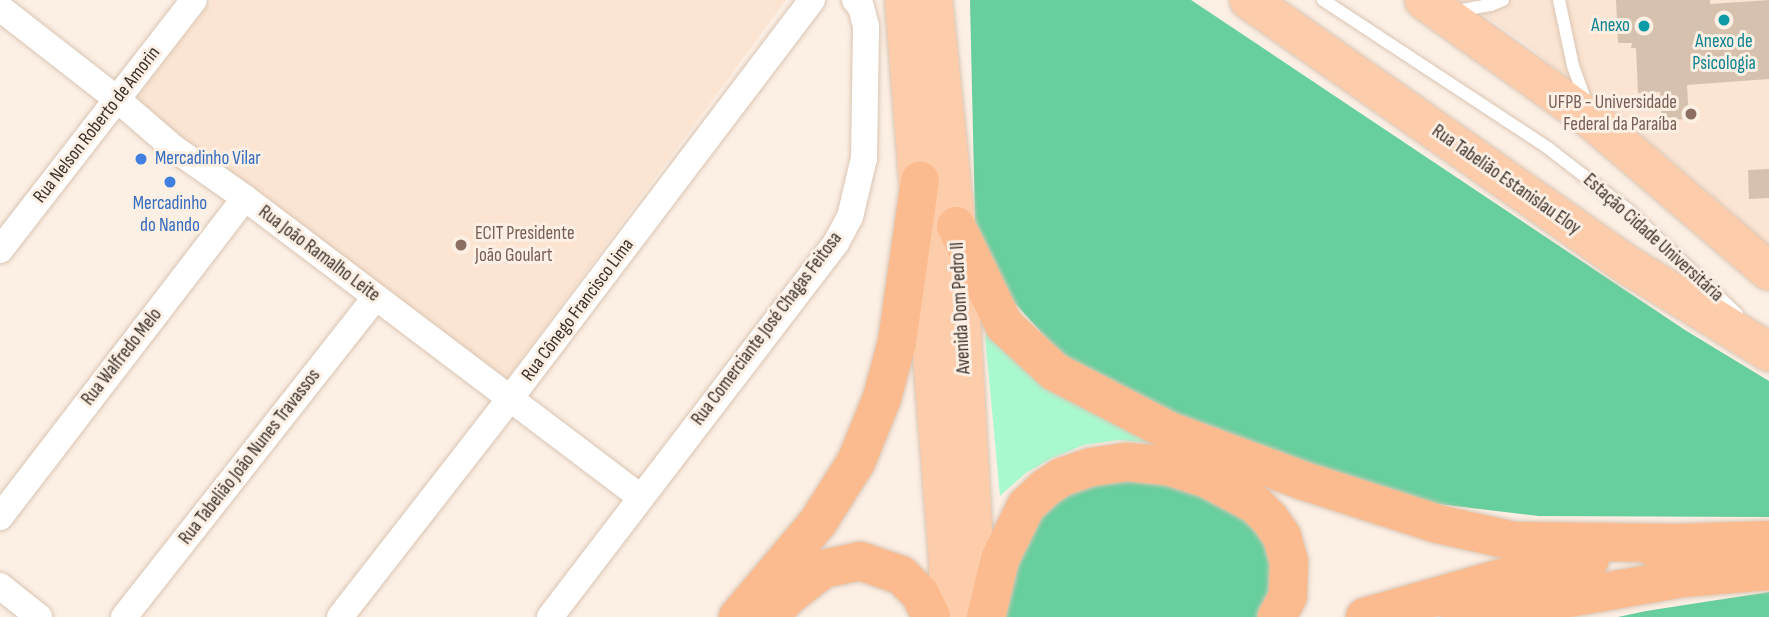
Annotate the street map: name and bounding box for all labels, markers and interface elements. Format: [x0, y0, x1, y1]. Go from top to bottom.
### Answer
marker: Anexo de Psicologia [1716, 12, 1732, 28]
place label: Anexo [1591, 15, 1630, 37]
marker: Anexo [1636, 18, 1652, 34]
place label: Anexo de Psicologia [1692, 31, 1756, 75]
street label: Rua Nelson Roberto de Amorin [29, 42, 165, 208]
place label: UFPB - Universidade Federal da Paraíba [1548, 92, 1677, 136]
marker: UFPB - Universidade Federal da Paraíba [1683, 106, 1699, 122]
street label: Rua Tabelião Estanislau Eloy [1427, 120, 1585, 240]
place label: Mercadinho Vilar [155, 148, 261, 170]
marker: Mercadinho Vilar [133, 151, 149, 167]
street label: Estação Cidade Universitária [1578, 169, 1728, 307]
marker: Mercadinho do Nando [162, 174, 178, 190]
place label: Mercadinho do Nando [133, 193, 207, 237]
street label: Rua João Ramalho Leite [254, 201, 384, 307]
place label: ECIT Presidente João Goulart [475, 223, 575, 267]
street label: Rua Comerciante José Chagas Feitosa [687, 228, 847, 430]
street label: Rua Cônego Francisco Lima [517, 234, 639, 386]
marker: ECIT Presidente João Goulart [453, 237, 469, 253]
street label: Avenida Dom Pedro II [946, 241, 976, 375]
street label: Rua Walfredo Melo [77, 304, 167, 410]
street label: Rua Tabelião João Nunes Travassos [174, 365, 326, 549]

